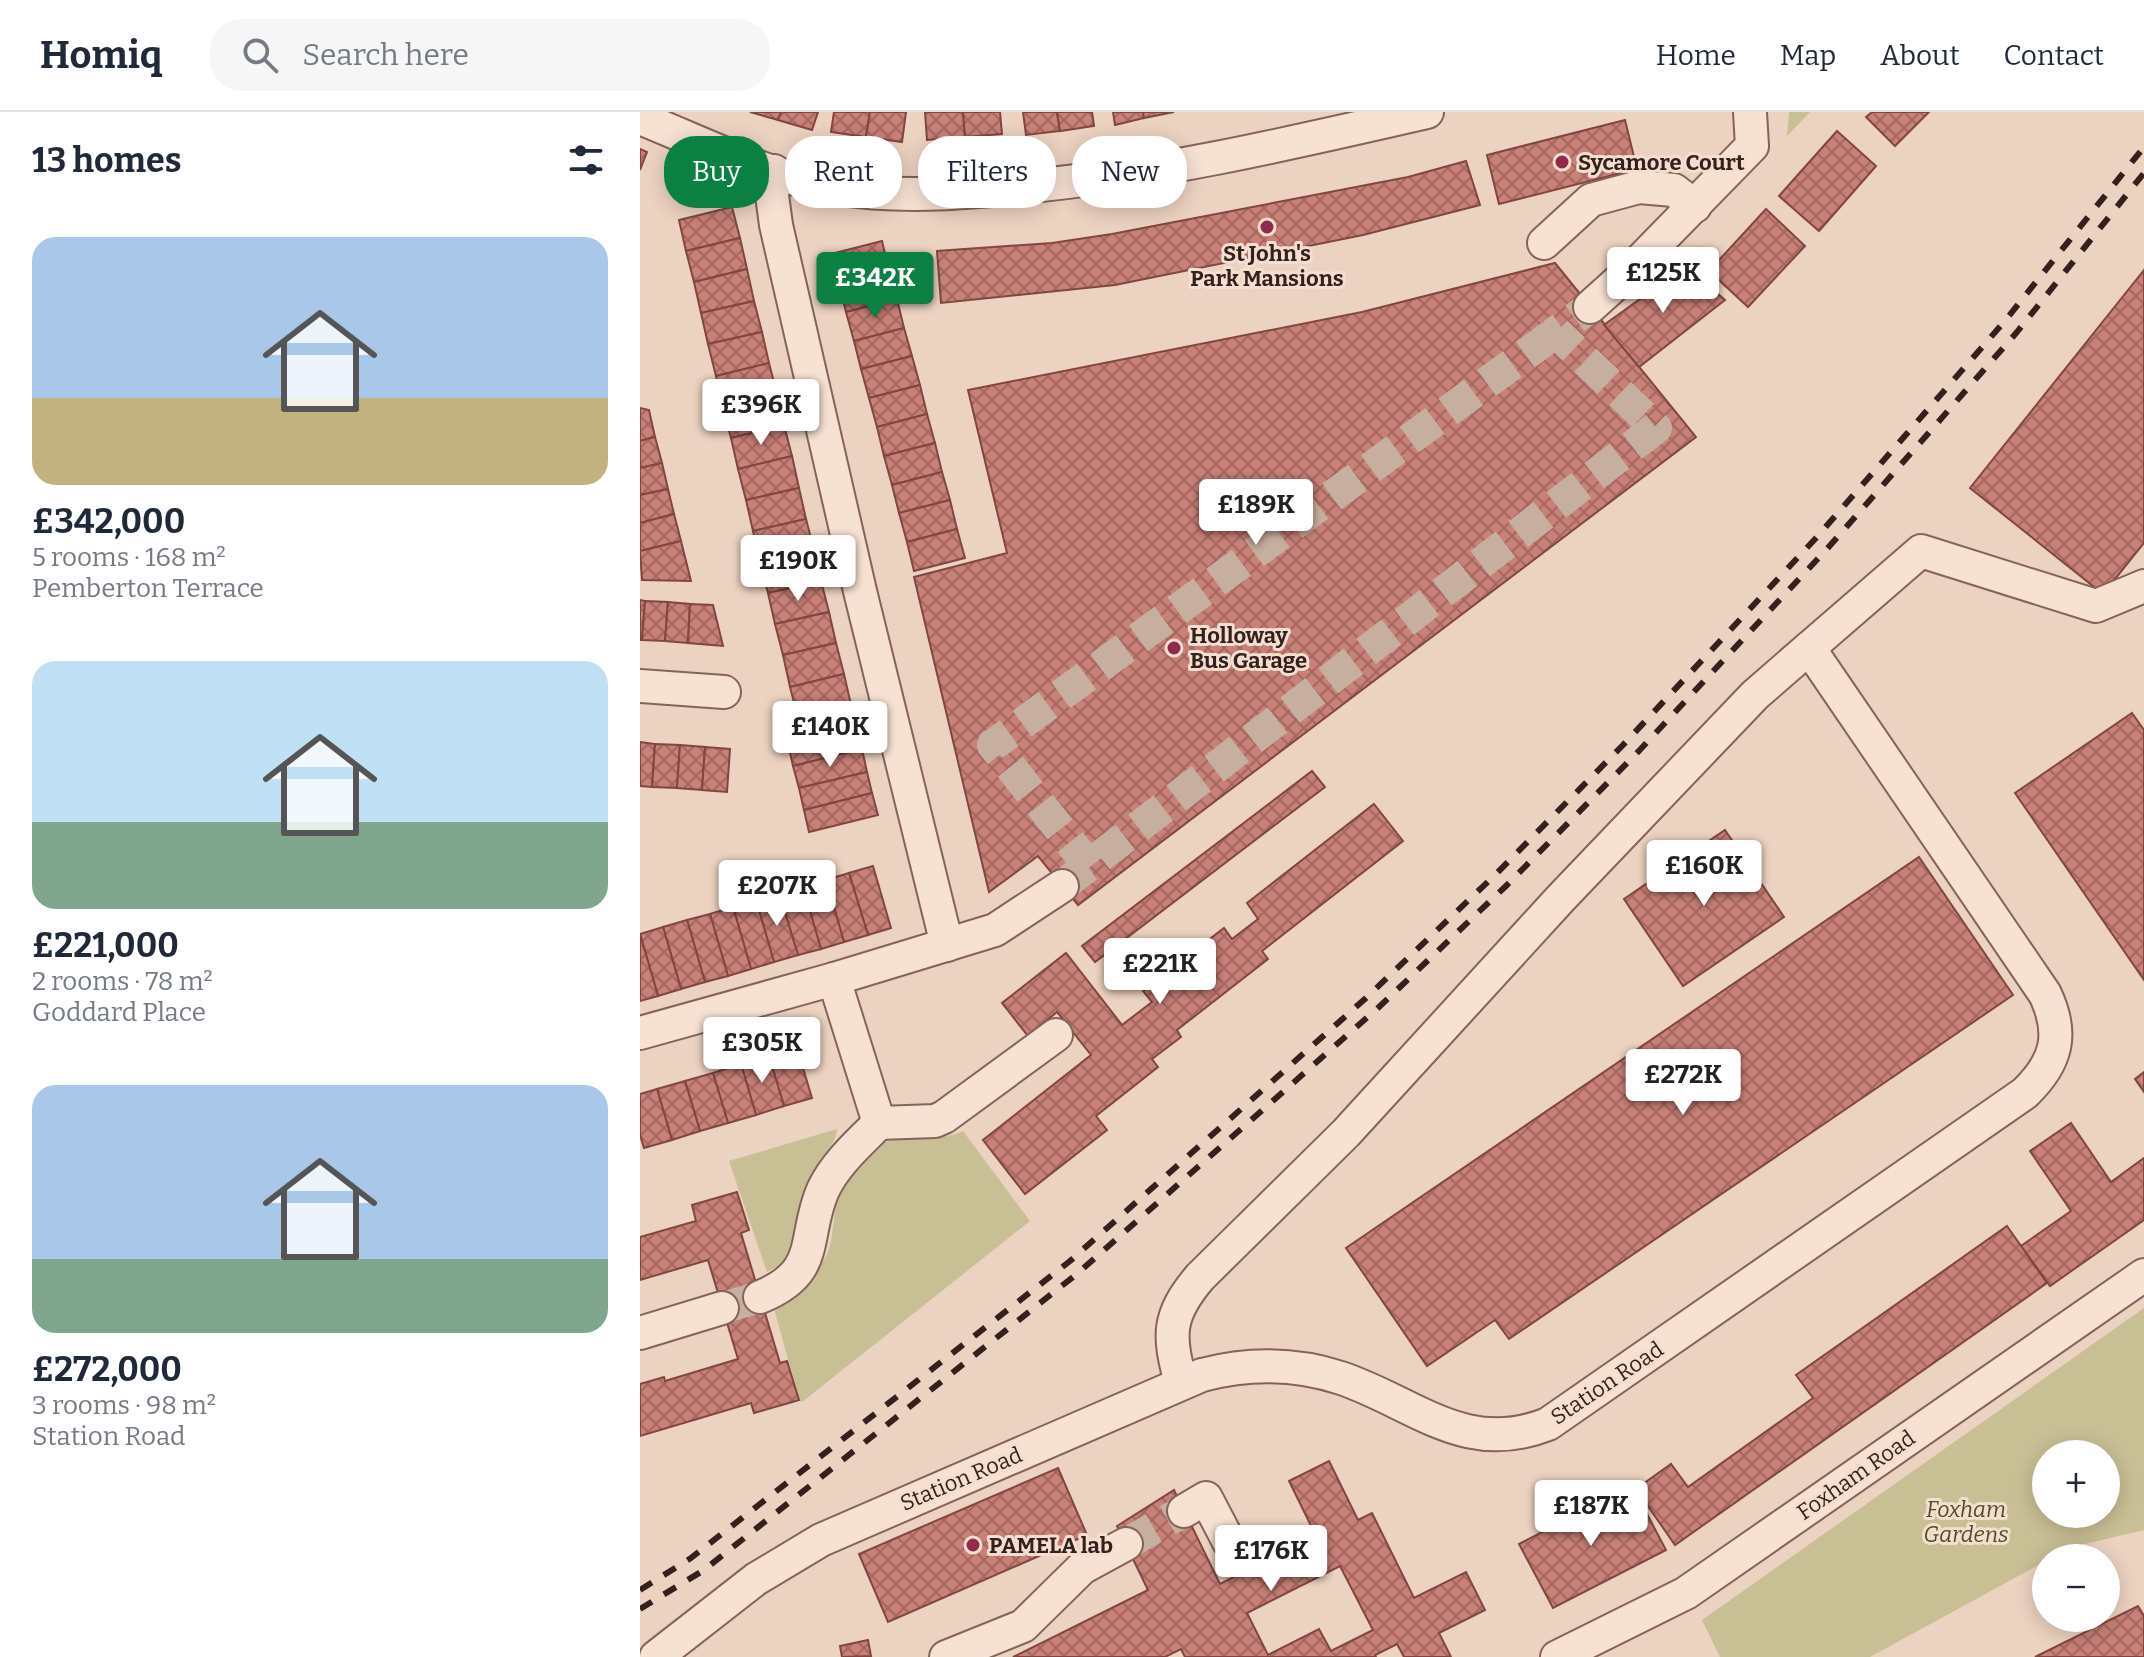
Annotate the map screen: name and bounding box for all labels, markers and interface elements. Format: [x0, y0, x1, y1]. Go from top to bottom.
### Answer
search box [210, 19, 770, 91]
text: Homiq [40, 32, 162, 78]
icon: search [238, 33, 282, 77]
text: Search here [302, 37, 469, 73]
text: Home [1656, 39, 1736, 72]
text: Map [1780, 39, 1836, 72]
text: About [1880, 39, 1960, 72]
text: Contact [2004, 39, 2104, 72]
chip: Buy [664, 136, 769, 208]
chip: Rent [785, 136, 902, 208]
chip: Filters [918, 136, 1056, 208]
chip: New [1072, 136, 1187, 208]
icon: filters [564, 138, 608, 182]
text: 13 homes [32, 140, 181, 181]
place label: Sycamore Court [1578, 149, 1745, 176]
marker: Sycamore Court [1553, 153, 1571, 171]
marker: St John's Park Mansions [1258, 218, 1276, 236]
place label: St John's Park Mansions [1190, 240, 1344, 292]
pin: £125K [1607, 247, 1719, 315]
pin: £342K [819, 252, 931, 320]
text: £125K [1625, 257, 1701, 288]
text: £342K [834, 262, 916, 293]
icon: home [248, 289, 392, 433]
pin: £396K [705, 379, 817, 447]
text: £396K [720, 389, 802, 420]
pin: £189K [1200, 479, 1312, 547]
text: £189K [1217, 489, 1295, 520]
text: £342,000 [32, 501, 185, 542]
pin: £190K [742, 535, 854, 603]
text: 5 rooms · 168 m² [32, 542, 226, 573]
text: £190K [759, 545, 837, 576]
text: Pemberton Terrace [32, 573, 264, 604]
place label: Holloway Bus Garage [1190, 622, 1307, 674]
marker: Holloway Bus Garage [1165, 639, 1183, 657]
pin: £140K [774, 701, 886, 769]
text: £140K [790, 711, 870, 742]
icon: home [248, 713, 392, 857]
pin: £160K [1648, 840, 1760, 908]
text: £160K [1665, 850, 1743, 881]
pin: £207K [721, 860, 833, 928]
text: £207K [737, 870, 817, 901]
text: £221,000 [32, 925, 179, 966]
pin: £221K [1104, 938, 1216, 1006]
text: £221K [1122, 948, 1198, 979]
text: 2 rooms · 78 m² [32, 966, 213, 997]
text: Goddard Place [32, 997, 206, 1028]
pin: £305K [706, 1017, 818, 1085]
text: £305K [721, 1027, 803, 1058]
pin: £272K [1627, 1049, 1739, 1117]
text: £272K [1644, 1059, 1722, 1090]
icon: home [248, 1137, 392, 1281]
street label: Station Road [1546, 1335, 1668, 1431]
text: £272,000 [32, 1349, 182, 1390]
text: 3 rooms · 98 m² [32, 1390, 216, 1421]
text: Station Road [32, 1421, 186, 1452]
street label: Foxham Road [1792, 1424, 1920, 1526]
map controls [2032, 1440, 2120, 1632]
button: + [2032, 1440, 2120, 1528]
street label: Station Road [896, 1441, 1026, 1517]
pin: £187K [1535, 1480, 1647, 1548]
text: £187K [1553, 1490, 1629, 1521]
park label: Foxham Gardens [1924, 1496, 2008, 1548]
pin: £176K [1215, 1525, 1327, 1593]
place label: PAMELA lab [989, 1532, 1113, 1559]
text: £176K [1233, 1535, 1309, 1566]
marker: PAMELA lab [964, 1536, 982, 1554]
button: − [2032, 1544, 2120, 1632]

